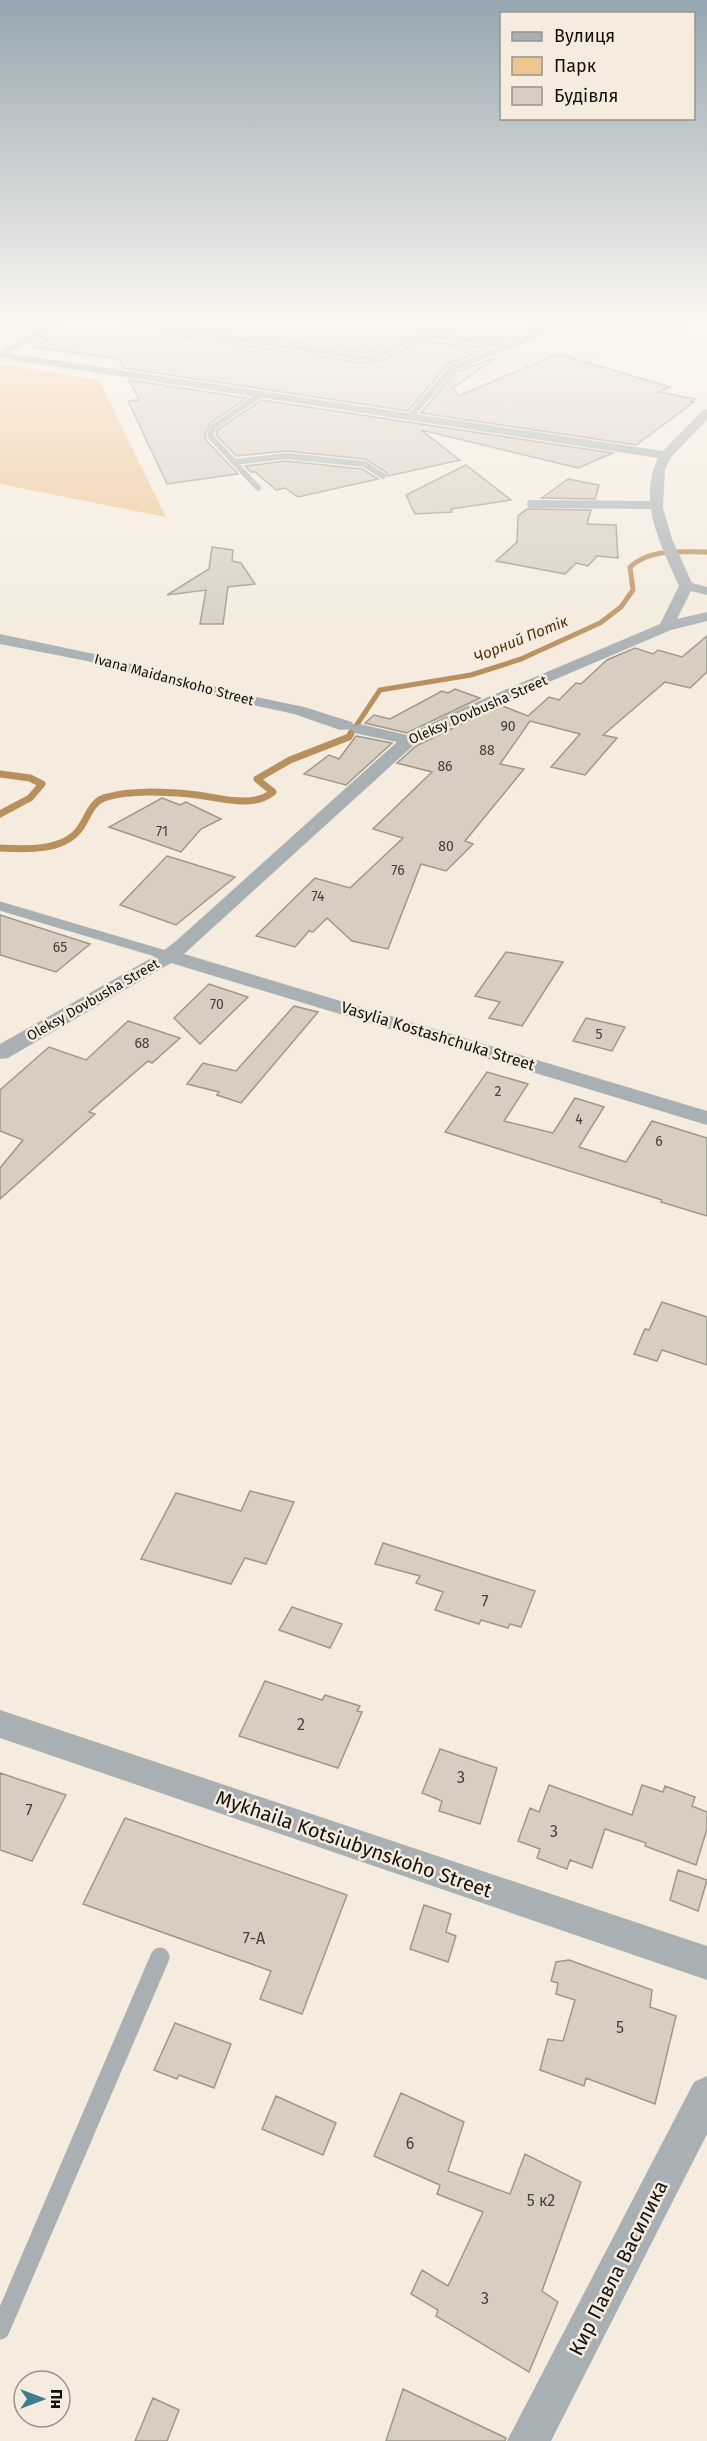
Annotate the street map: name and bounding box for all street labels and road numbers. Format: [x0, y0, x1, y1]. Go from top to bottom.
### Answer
street label: Ivana Maidanskoho Street [92, 651, 257, 710]
street label: Oleksy Dovbusha Street [406, 671, 551, 748]
street label: Oleksy Dovbusha Street [24, 955, 163, 1045]
street label: Vasylia Kostashchuka Street [339, 997, 537, 1075]
street label: Mykhaila Kotsiubynskoho Street [213, 1785, 496, 1903]
street label: Кир Павла Василика [563, 2176, 673, 2360]

